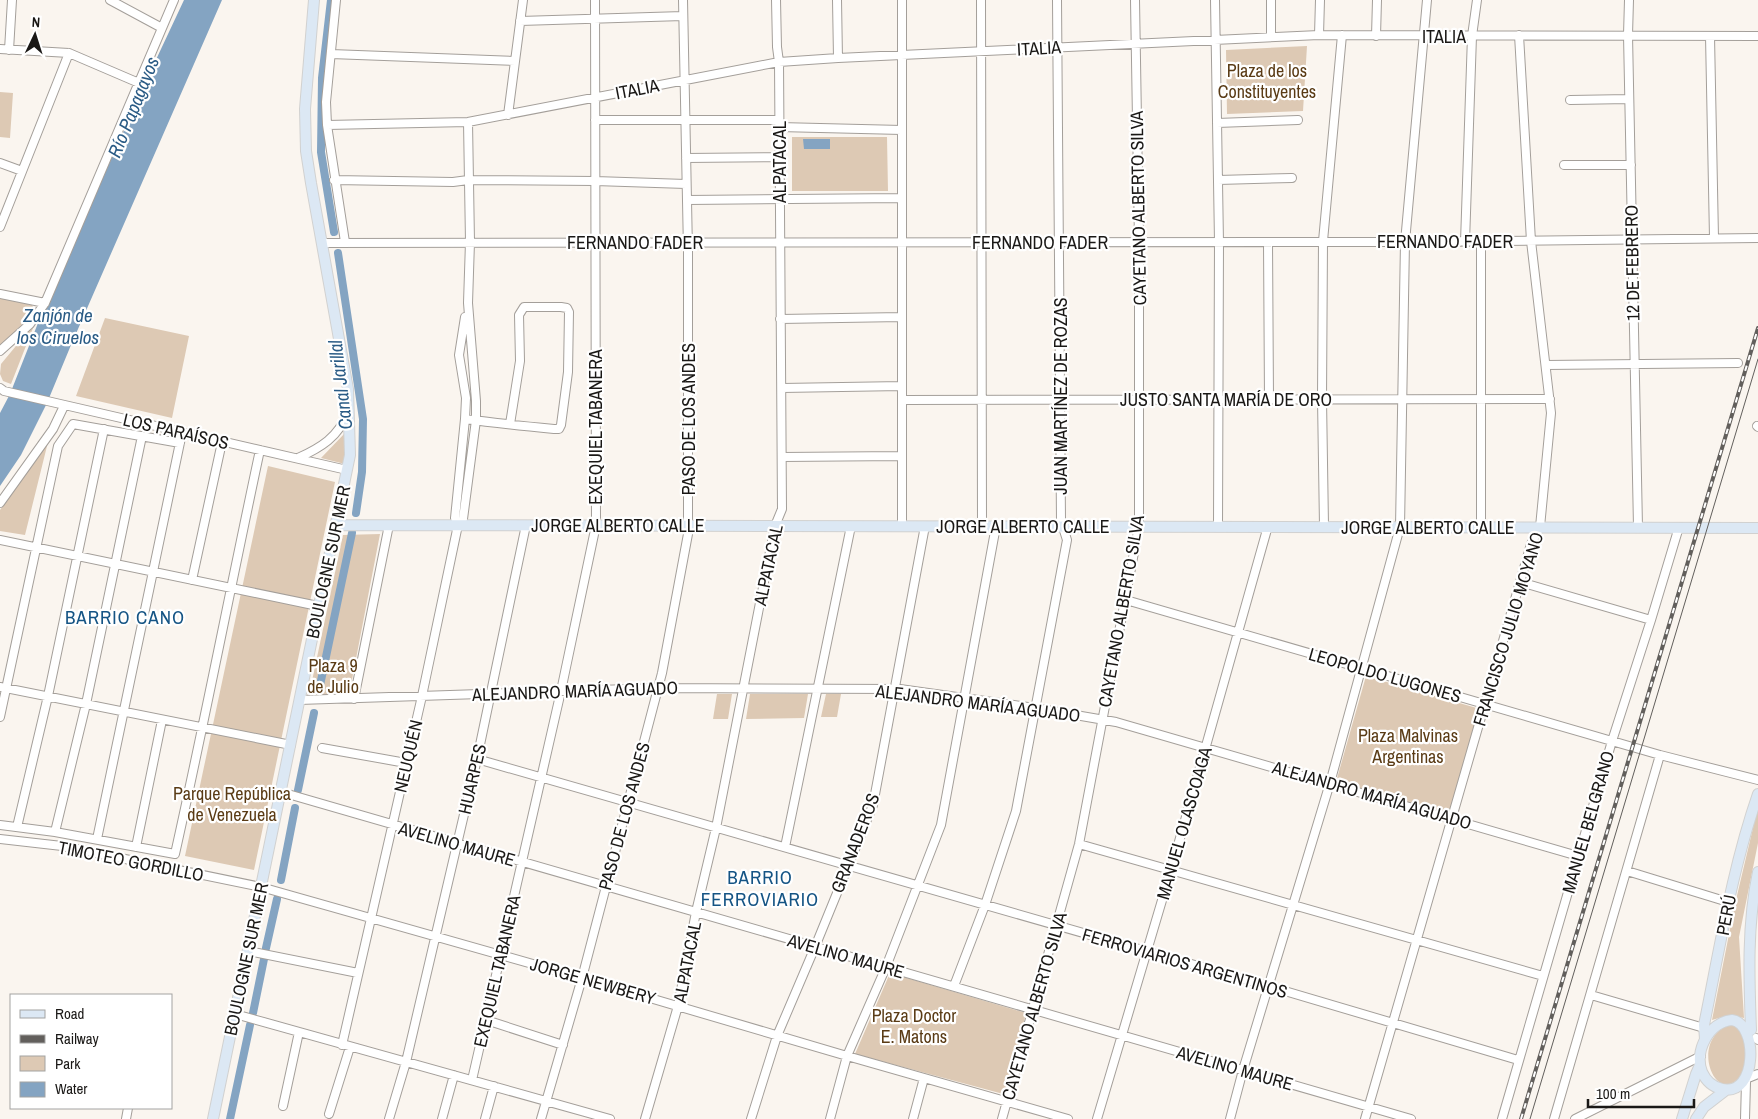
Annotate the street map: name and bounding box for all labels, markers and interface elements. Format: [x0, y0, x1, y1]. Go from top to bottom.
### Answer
north arrow [10, 10, 60, 60]
text: N [31, 13, 41, 31]
street label: ITALIA [1422, 24, 1466, 49]
street label: ITALIA [1016, 34, 1062, 62]
water label: Río Papagayos [101, 53, 165, 161]
park label: Plaza de los Constituyentes [1218, 58, 1316, 104]
street label: ITALIA [613, 72, 661, 105]
street label: CAYETANO ALBERTO SILVA [1124, 110, 1152, 305]
street label: ALPATACAL [767, 121, 792, 204]
street label: 12 DE FEBRERO [1618, 205, 1646, 321]
street label: FERNANDO FADER [1377, 229, 1513, 254]
street label: FERNANDO FADER [567, 230, 703, 255]
street label: FERNANDO FADER [972, 230, 1108, 255]
street label: JUAN MARTÍNEZ DE ROZAS [1048, 297, 1073, 495]
water label: Zanjón de los Ciruelos [17, 302, 99, 350]
water label: Canal Jarillal [322, 338, 358, 431]
street label: PASO DE LOS ANDES [676, 343, 701, 495]
street label: EXEQUIEL TABANERA [583, 349, 608, 505]
street label: JUSTO SANTA MARÍA DE ORO [1120, 387, 1332, 412]
street label: LOS PARAÍSOS [121, 407, 232, 455]
street label: BOULOGNE SUR MER [300, 483, 356, 641]
street label: JORGE ALBERTO CALLE [531, 513, 705, 538]
street label: CAYETANO ALBERTO SILVA [1092, 513, 1150, 709]
street label: JORGE ALBERTO CALLE [936, 514, 1110, 539]
street label: JORGE ALBERTO CALLE [1341, 515, 1515, 540]
street label: ALPATACAL [747, 522, 789, 609]
street label: FRANCISCO JULIO MOYANO [1467, 529, 1549, 729]
district label: BARRIO CANO [65, 604, 185, 630]
street label: LEOPOLDO LUGONES [1306, 641, 1464, 709]
park label: Plaza 9 de Julio [307, 653, 359, 699]
street label: ALEJANDRO MARÍA AGUADO [471, 675, 678, 707]
street label: ALEJANDRO MARÍA AGUADO [873, 678, 1082, 728]
street label: NEUQUÉN [388, 717, 428, 795]
park label: Plaza Malvinas Argentinas [1358, 723, 1458, 769]
street label: PASO DE LOS ANDES [592, 739, 656, 893]
street label: HUARPES [452, 741, 492, 817]
street label: MANUEL OLASCOAGA [1150, 744, 1218, 902]
street label: MANUEL BELGRANO [1556, 748, 1620, 896]
street label: ALEJANDRO MARÍA AGUADO [1269, 754, 1474, 835]
park label: Parque República de Venezuela [173, 781, 291, 827]
street label: GRANADEROS [825, 789, 886, 896]
street label: AVELINO MAURE [395, 815, 518, 873]
street label: TIMOTEO GORDILLO [56, 835, 206, 887]
district label: BARRIO FERROVIARIO [701, 864, 819, 912]
street label: BOULOGNE SUR MER [218, 880, 274, 1038]
street label: EXEQUIEL TABANERA [467, 892, 527, 1050]
street label: PERÚ [1710, 892, 1742, 938]
street label: CAYETANO ALBERTO SILVA [995, 909, 1073, 1103]
street label: ALPATACAL [667, 919, 707, 1006]
street label: FERROVIARIOS ARGENTINOS [1079, 922, 1291, 1004]
street label: AVELINO MAURE [784, 927, 907, 985]
street label: JORGE NEWBERY [527, 951, 659, 1011]
legend [10, 994, 172, 1109]
text: Road [55, 1003, 84, 1024]
park label: Plaza Doctor E. Matons [872, 1003, 956, 1049]
text: Railway [55, 1028, 100, 1049]
street label: AVELINO MAURE [1173, 1039, 1296, 1097]
text: Park [55, 1053, 81, 1074]
scale bar [1588, 1076, 1694, 1108]
text: Water [55, 1078, 87, 1099]
text: 100 m [1596, 1083, 1630, 1104]

